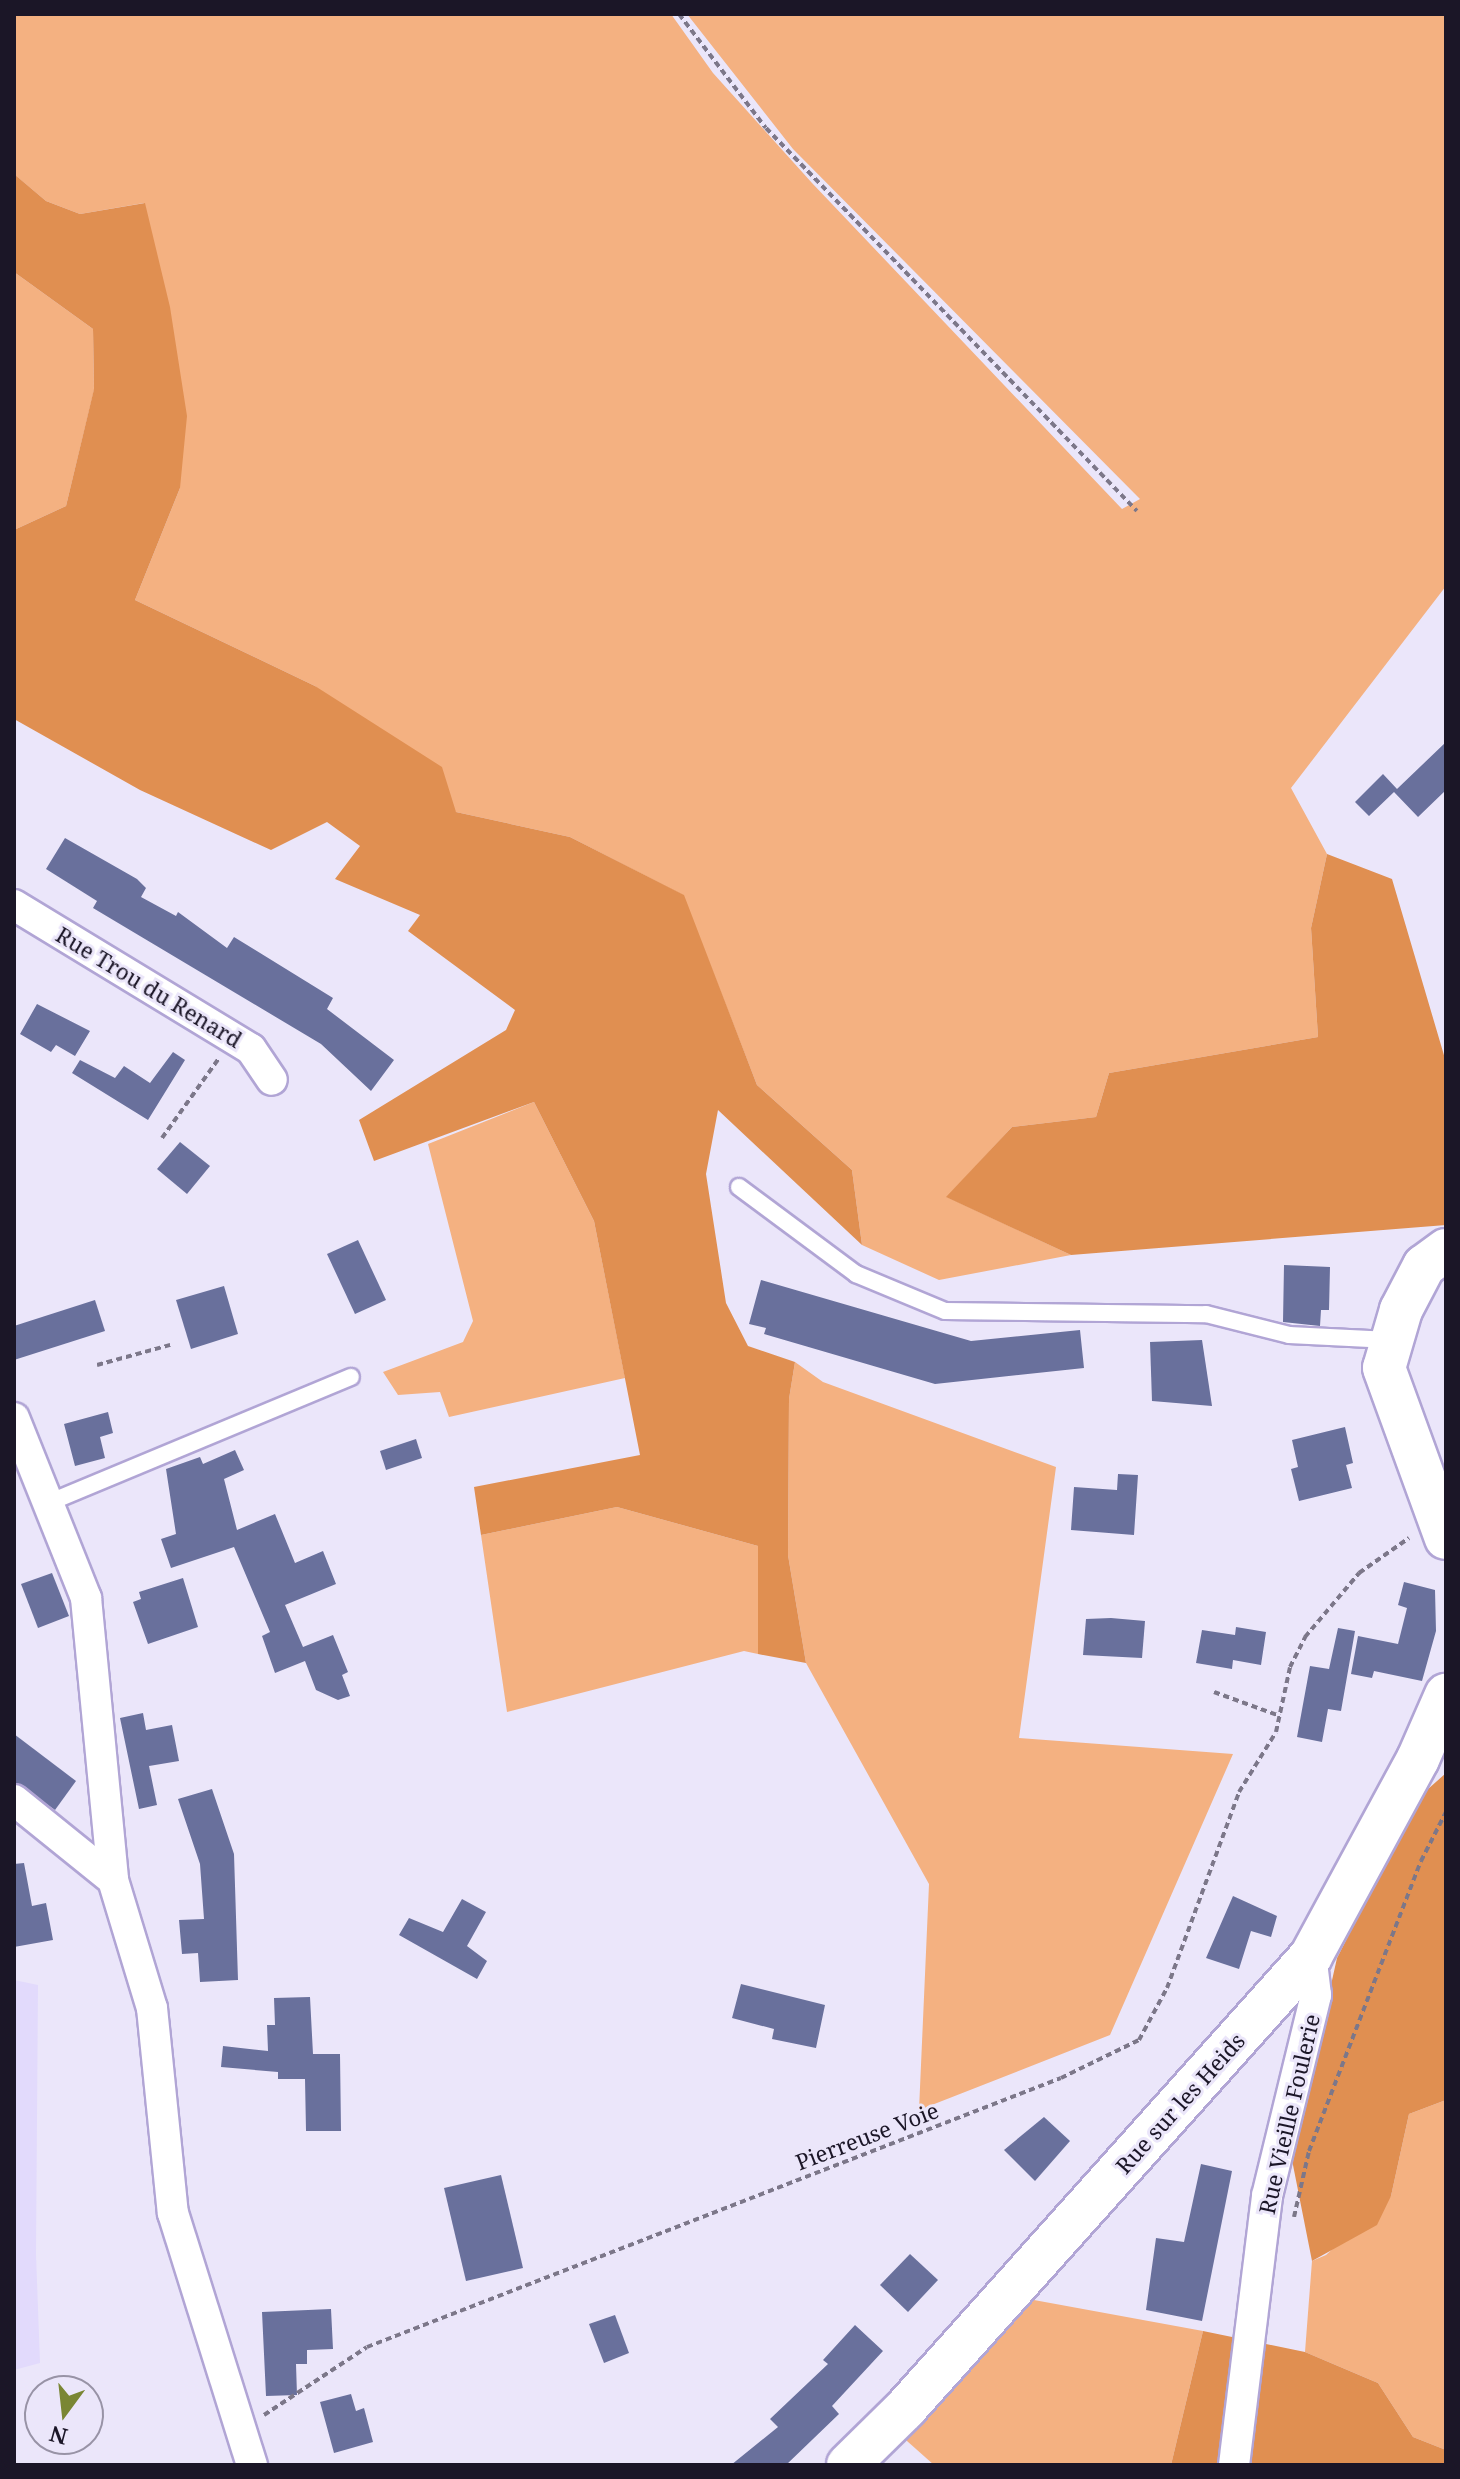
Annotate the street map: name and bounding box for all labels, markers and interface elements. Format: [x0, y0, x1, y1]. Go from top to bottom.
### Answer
street label: Rue Trou du Renard [51, 921, 247, 1053]
street label: Rue Vieille Foulerie [1253, 2012, 1325, 2216]
street label: Rue sur les Heids [1110, 2027, 1250, 2179]
street label: Pierreuse Voie [792, 2097, 942, 2175]
north arrow [24, 2375, 104, 2455]
text: N [46, 2420, 71, 2453]

